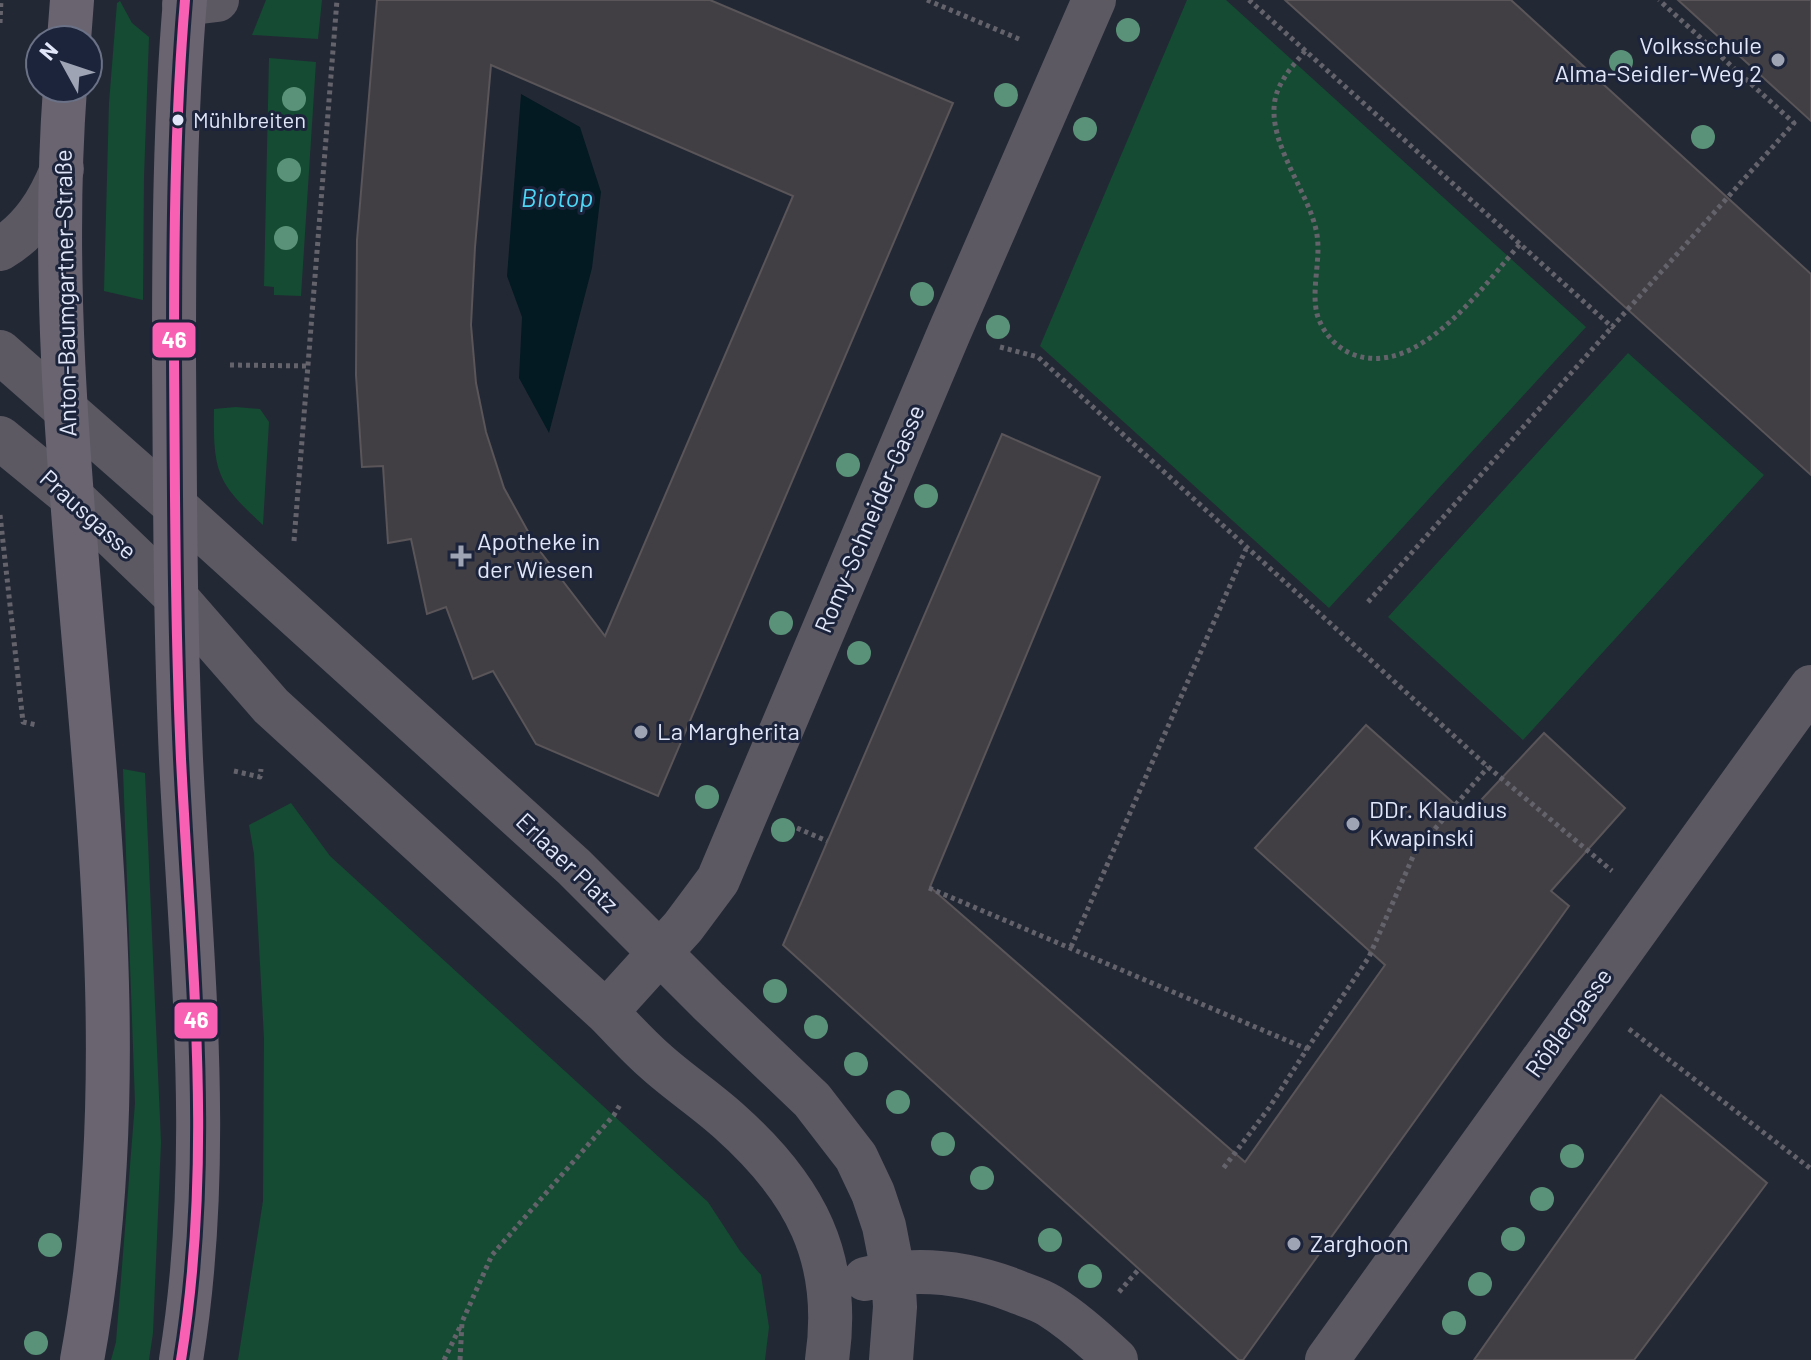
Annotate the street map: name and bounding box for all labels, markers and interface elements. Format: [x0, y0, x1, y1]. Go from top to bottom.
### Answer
north arrow [24, 24, 104, 104]
place label: Volksschule Alma-Seidler-Weg 2 [1555, 30, 1762, 87]
text: N [33, 37, 63, 64]
marker: Volksschule Alma-Seidler-Weg 2 [1769, 51, 1787, 69]
place label: Mühlbreiten [193, 106, 306, 132]
marker: Mühlbreiten [170, 112, 186, 128]
street label: Anton-Baumgartner-Straße [47, 149, 82, 437]
water label: Biotop [521, 181, 593, 212]
line badge: 46 [151, 321, 197, 359]
text: 46 [161, 326, 187, 352]
street label: Romy-Schneider-Gasse [807, 400, 930, 637]
street label: Prausgasse [35, 463, 143, 565]
place label: Apotheke in der Wiesen [477, 526, 600, 583]
marker: Apotheke in der Wiesen [452, 547, 470, 565]
place label: La Margherita [657, 716, 800, 745]
marker: La Margherita [632, 723, 650, 741]
place label: DDr. Klaudius Kwapinski [1369, 794, 1507, 851]
street label: Erlaaer Platz [511, 806, 625, 918]
marker: DDr. Klaudius Kwapinski [1344, 815, 1362, 833]
street label: Rößlergasse [1518, 962, 1617, 1083]
line badge: 46 [173, 1001, 219, 1040]
text: 46 [183, 1006, 209, 1032]
place label: Zarghoon [1310, 1228, 1409, 1257]
marker: Zarghoon [1285, 1235, 1303, 1253]

